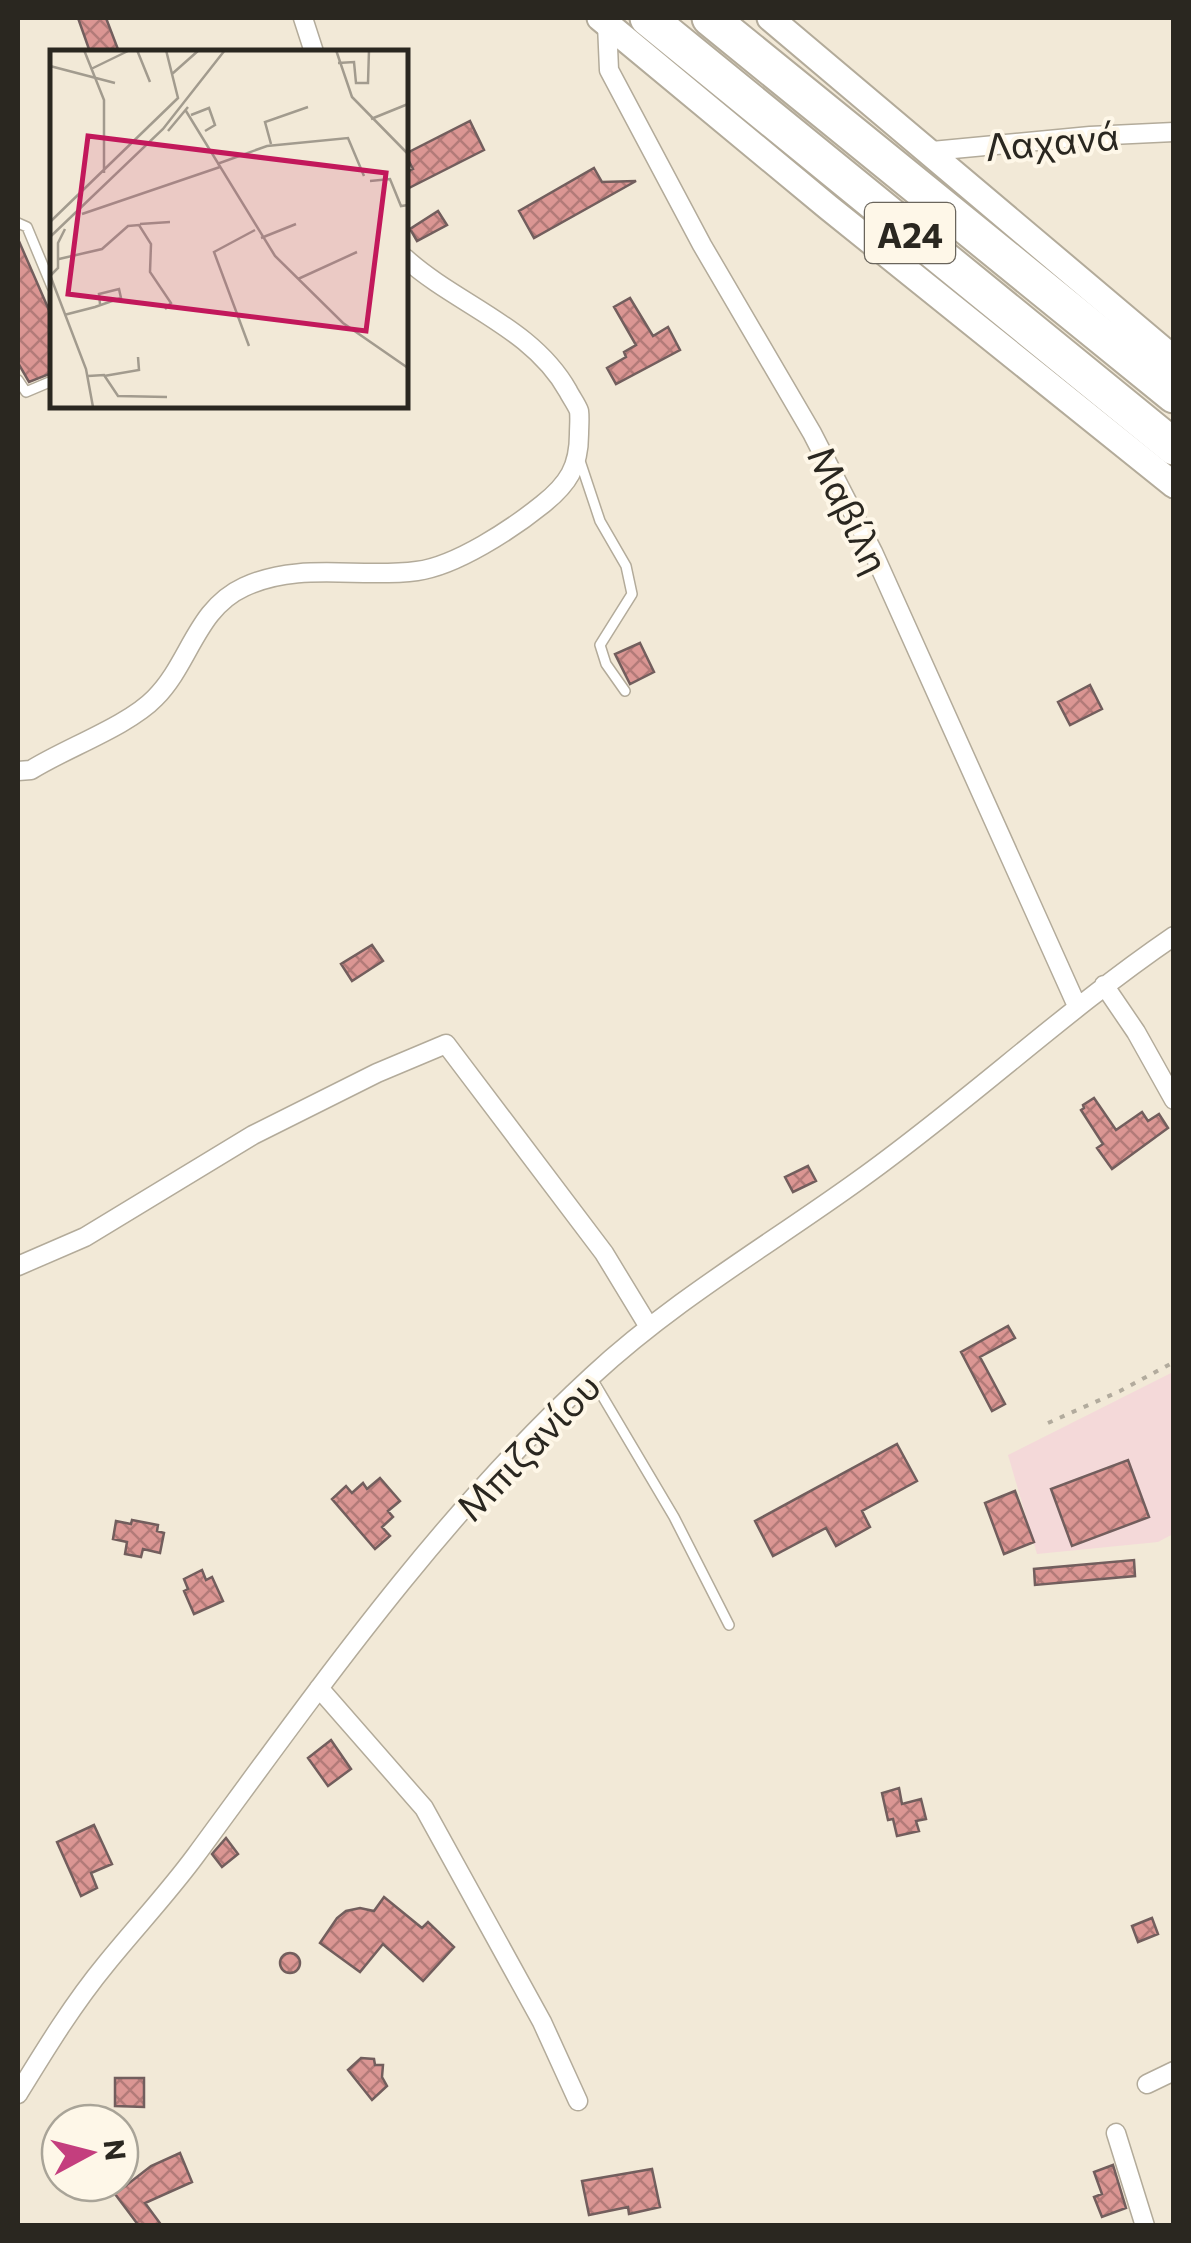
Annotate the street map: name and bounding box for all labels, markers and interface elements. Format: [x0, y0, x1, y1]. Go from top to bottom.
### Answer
inset map [50, 50, 408, 408]
street label: Λαχανά [983, 111, 1121, 169]
road number: Α24 [865, 203, 955, 263]
street label: Μαβίλη [799, 438, 901, 580]
street label: Μπιζανίου [445, 1362, 609, 1530]
north arrow [40, 2103, 140, 2203]
text: N [98, 2137, 134, 2162]

